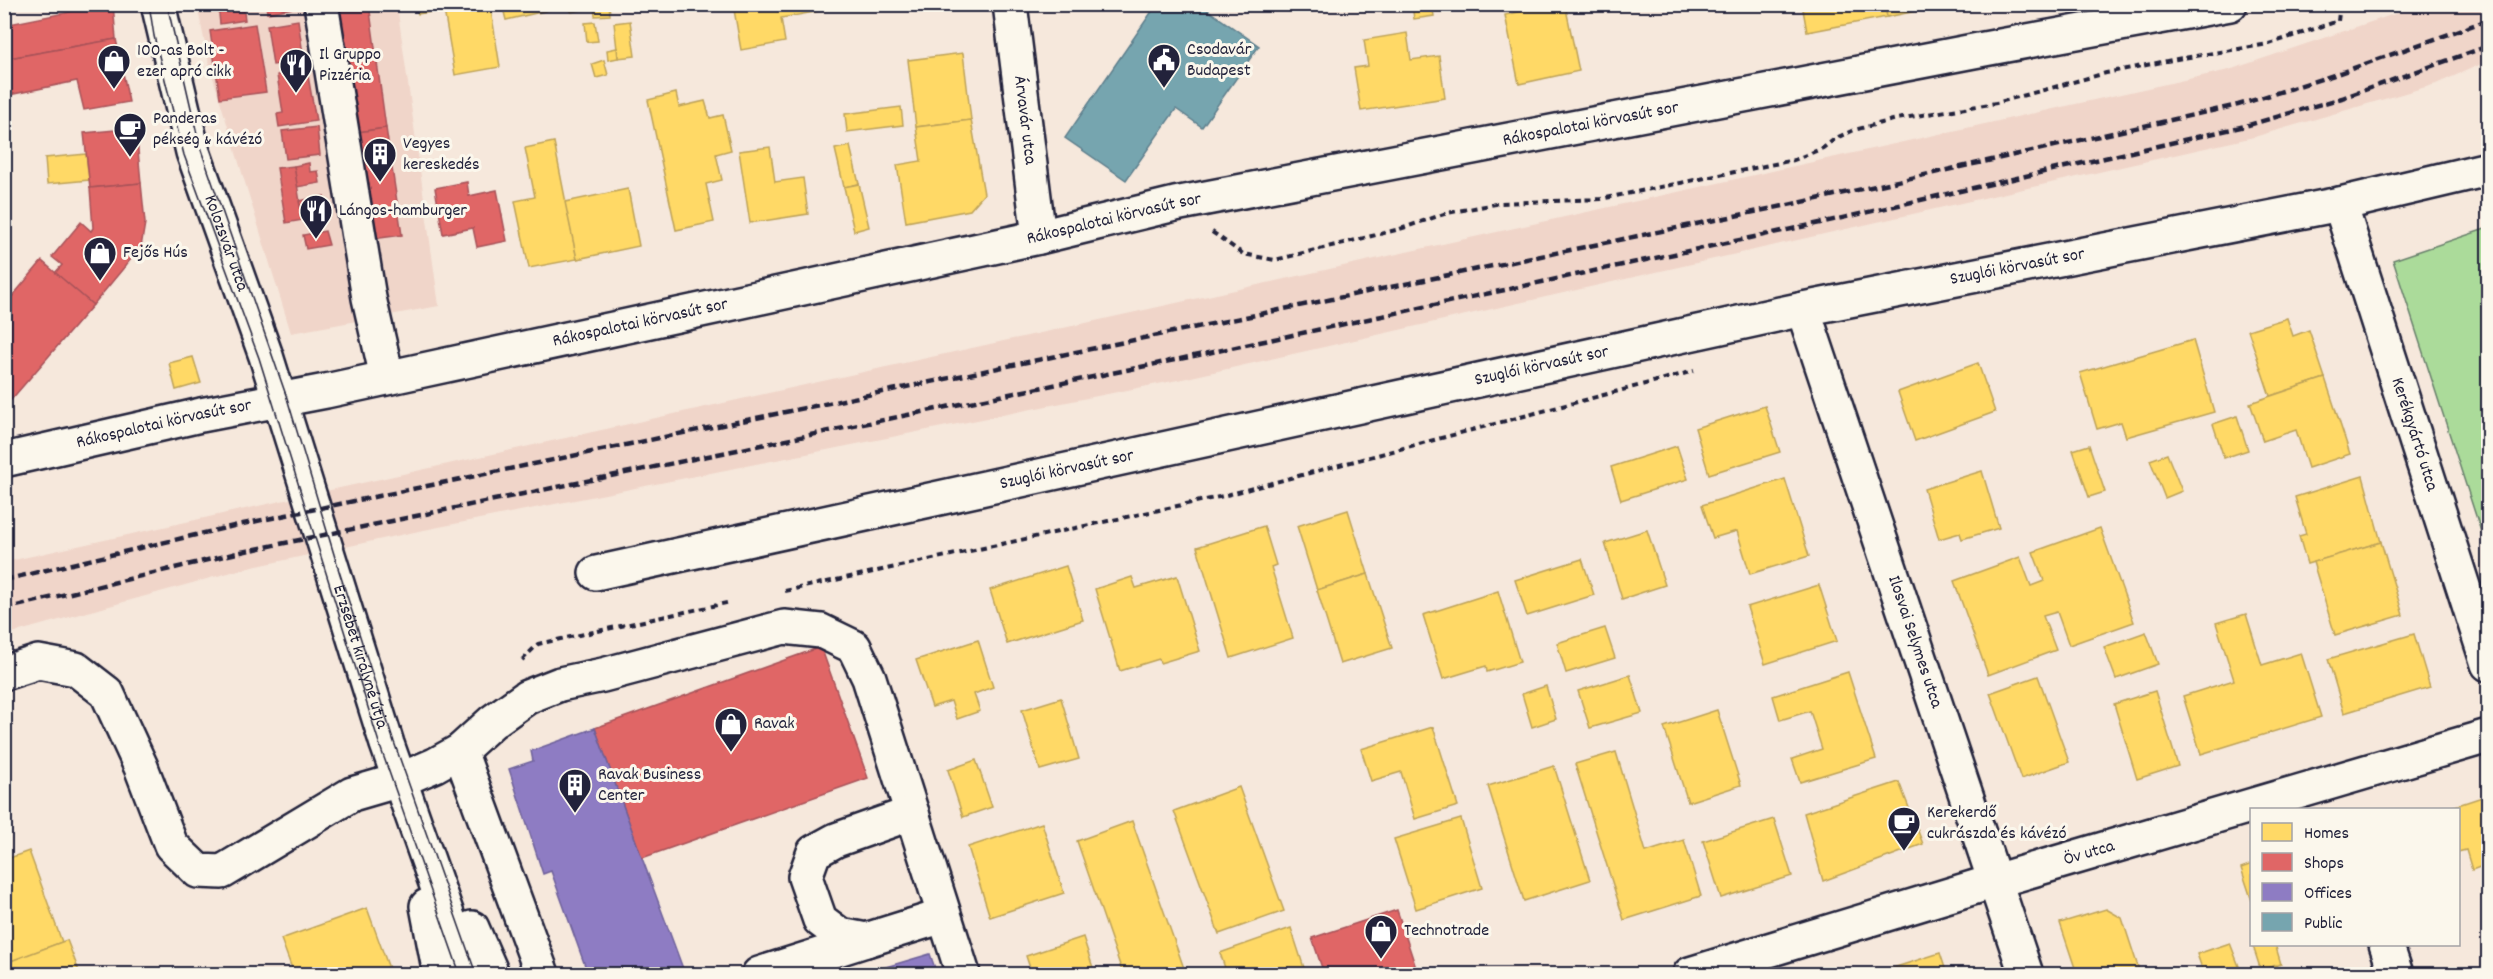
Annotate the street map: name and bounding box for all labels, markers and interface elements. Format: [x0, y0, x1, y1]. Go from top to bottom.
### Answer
place label: Csodavár Budapest [1187, 38, 1252, 84]
place label: 100-as Bolt - ezer apró cikk [137, 39, 231, 85]
public building icon: Csodavár Budapest [1146, 42, 1182, 89]
shop icon: 100-as Bolt - ezer apró cikk [96, 43, 132, 90]
place label: Il Gruppo Pizzéria [319, 43, 381, 89]
restaurant icon: Il Gruppo Pizzéria [278, 47, 314, 94]
street label: Árvavár utca [1007, 74, 1042, 167]
street label: Rákospalotai körvasút sor [1501, 95, 1681, 153]
place label: Panderas pékség & kávézó [153, 107, 262, 153]
cafe icon: Panderas pékség & kávézó [112, 111, 148, 158]
place label: Vegyes kereskedés [403, 132, 480, 178]
building icon: Vegyes kereskedés [362, 136, 398, 183]
street label: Rákospalotai körvasút sor [1024, 187, 1204, 252]
street label: Kolozsvár utca [197, 192, 255, 295]
restaurant icon: Lángos-hamburger [298, 193, 334, 240]
place label: Lángos-hamburger [339, 199, 467, 224]
shop icon: Fejős Hús [82, 235, 118, 282]
place label: Fejős Hús [123, 241, 188, 266]
street label: Szuglói körvasút sor [1948, 242, 2087, 292]
street label: Rákospalotai körvasút sor [550, 292, 731, 354]
street label: Szuglói körvasút sor [1472, 339, 1611, 393]
street label: Kerékgyártó utca [2384, 374, 2444, 495]
street label: Rákospalotai körvasút sor [74, 393, 254, 456]
street label: Szuglói körvasút sor [997, 443, 1137, 497]
street label: Ilosvai Selymes utca [1881, 572, 1949, 712]
street label: Erzsébet királyné útja [326, 582, 394, 732]
shop icon: Ravak [713, 706, 749, 753]
place label: Ravak [754, 712, 795, 737]
place label: Ravak Business Center [598, 763, 701, 809]
building icon: Ravak Business Center [557, 767, 593, 814]
place label: Kerekerdő cukrászda és kávézó [1927, 801, 2066, 847]
cafe icon: Kerekerdő cukrászda és kávézó [1886, 805, 1922, 852]
legend [2250, 808, 2460, 946]
text: Homes [2304, 822, 2349, 847]
street label: Öv utca [2061, 834, 2118, 873]
text: Shops [2304, 852, 2344, 877]
text: Offices [2304, 882, 2352, 907]
text: Public [2304, 912, 2343, 937]
shop icon: Technotrade [1363, 913, 1399, 960]
place label: Technotrade [1404, 919, 1489, 944]

